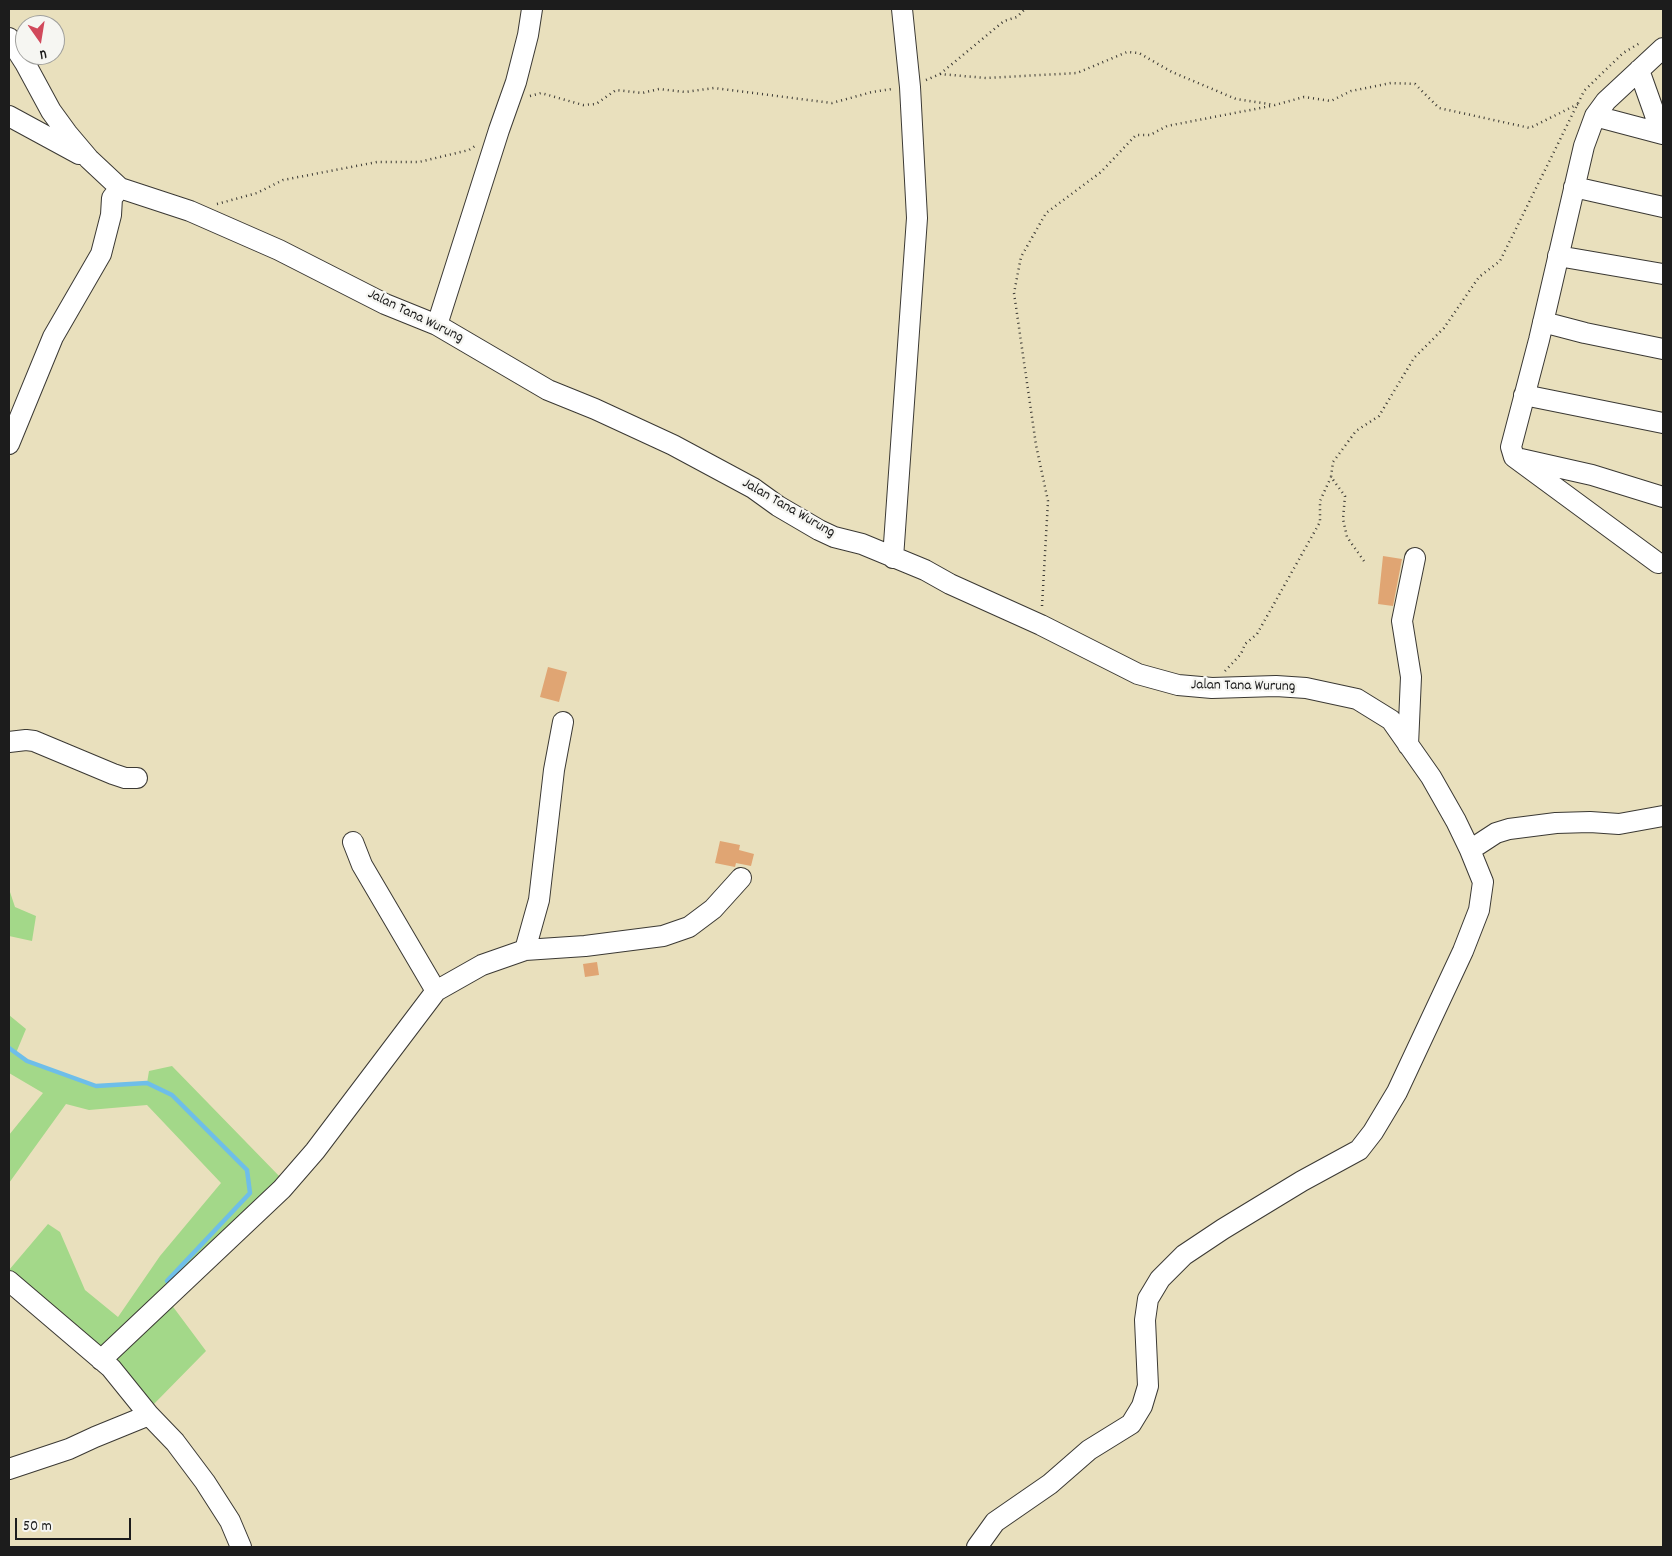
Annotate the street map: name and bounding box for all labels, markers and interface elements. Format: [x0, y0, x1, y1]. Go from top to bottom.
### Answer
north arrow [15, 15, 65, 65]
text: U [38, 43, 49, 64]
street label: Jalan Tana Wurung [364, 286, 466, 348]
street label: Jalan Tana Wurung [738, 475, 838, 543]
street label: Jalan Tana Wurung [1191, 677, 1295, 697]
scale bar [18, 1508, 134, 1540]
text: 50 m [23, 1516, 52, 1538]

